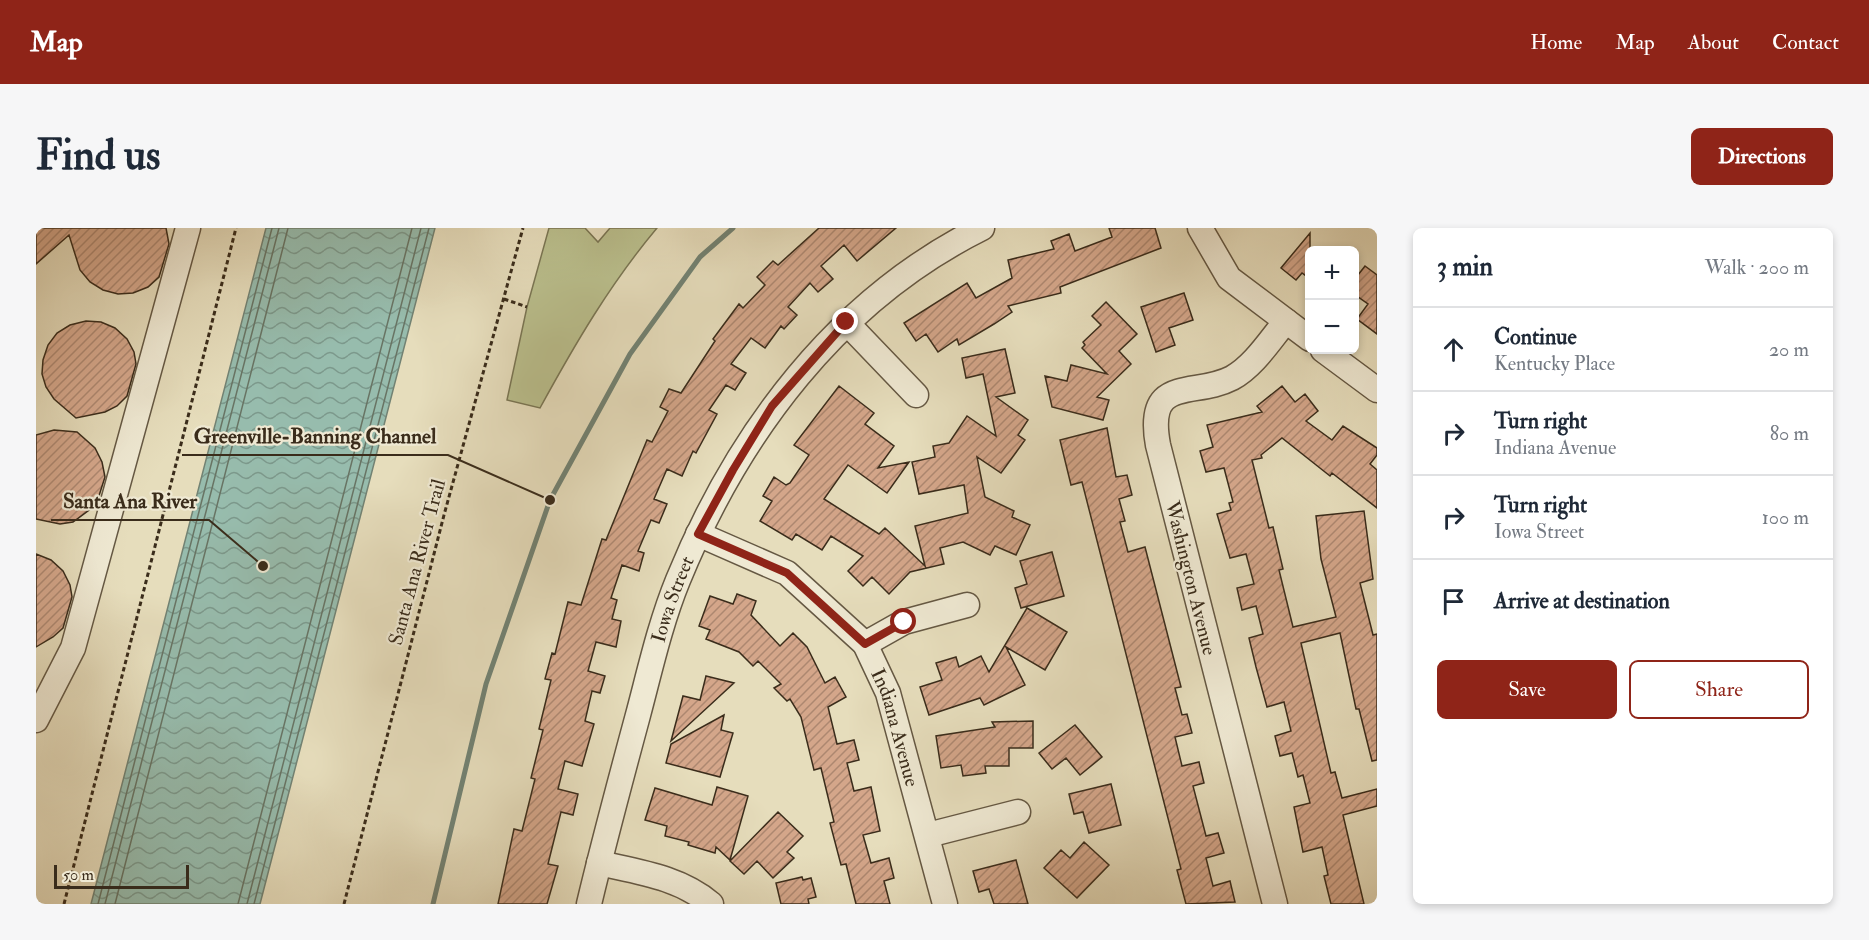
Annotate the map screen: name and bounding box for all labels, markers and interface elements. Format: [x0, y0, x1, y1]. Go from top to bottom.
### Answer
text: Map [30, 25, 83, 60]
text: Home [1530, 29, 1582, 56]
text: Map [1615, 29, 1655, 56]
text: About [1688, 29, 1739, 56]
text: Contact [1772, 29, 1839, 56]
button: Directions [1691, 128, 1833, 185]
text: Find us [36, 130, 160, 182]
map controls [1305, 246, 1359, 354]
button: + [1305, 246, 1359, 300]
text: 3 min [1437, 251, 1493, 283]
text: Walk · 200 m [1705, 255, 1809, 280]
button: − [1305, 300, 1359, 354]
route end [832, 308, 858, 334]
text: Continue [1494, 323, 1577, 351]
icon: ahead [1437, 333, 1470, 366]
text: 20 m [1769, 337, 1809, 362]
text: Kentucky Place [1494, 351, 1615, 376]
text: Turn right [1494, 407, 1587, 435]
callout: Greenville-Banning Channel [182, 416, 448, 455]
icon: right [1437, 417, 1470, 450]
text: 80 m [1770, 421, 1809, 446]
text: Greenville-Banning Channel [194, 423, 437, 450]
text: Indiana Avenue [1494, 435, 1616, 460]
street label: Santa Ana River Trail [383, 476, 451, 648]
callout: Santa Ana River [51, 481, 209, 520]
text: Santa Ana River [63, 488, 198, 515]
text: Turn right [1494, 491, 1587, 519]
street label: Washington Avenue [1160, 497, 1222, 658]
icon: right [1437, 501, 1470, 534]
text: 100 m [1762, 505, 1809, 530]
text: Iowa Street [1494, 519, 1584, 544]
street label: Iowa Street [645, 552, 699, 645]
icon: arrive [1437, 585, 1470, 618]
text: Arrive at destination [1494, 587, 1670, 615]
route start [890, 608, 916, 634]
button: Save [1437, 660, 1617, 719]
button: Share [1629, 660, 1809, 719]
street label: Indiana Avenue [866, 664, 925, 789]
scale bar [54, 862, 189, 890]
text: 50 m [63, 865, 94, 885]

